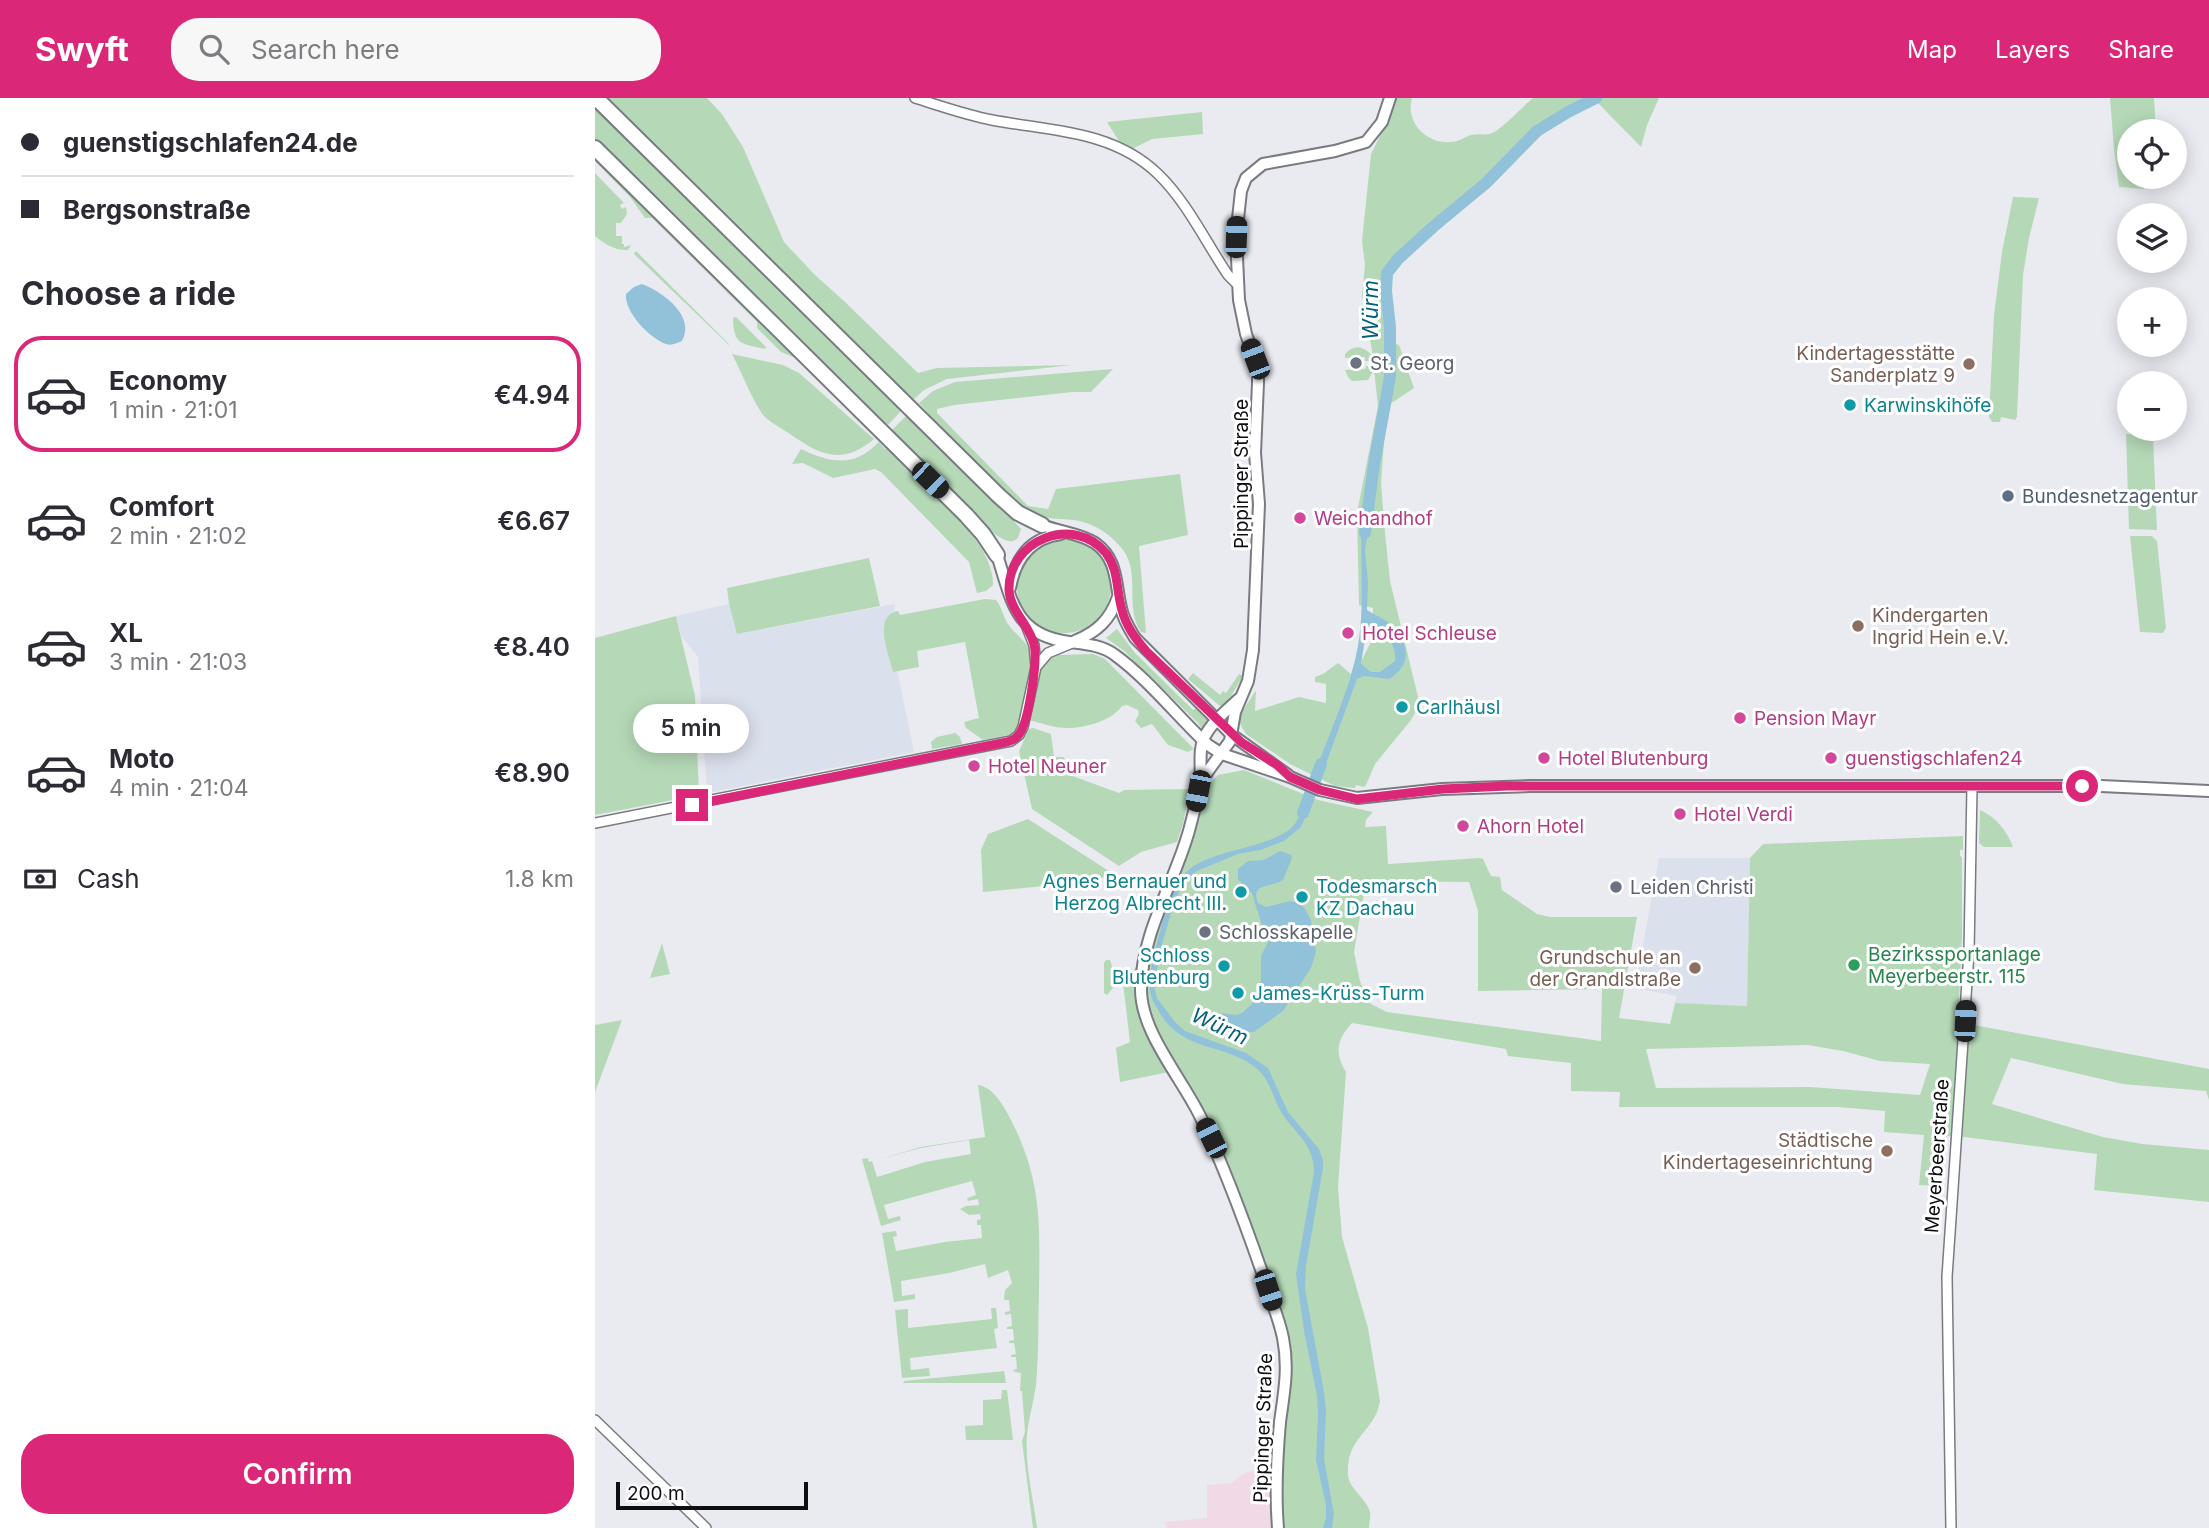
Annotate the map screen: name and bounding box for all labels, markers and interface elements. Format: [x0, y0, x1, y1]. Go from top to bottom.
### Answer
search box [171, 18, 661, 81]
text: Swyft [35, 29, 129, 69]
icon: search [195, 30, 233, 68]
text: Search here [251, 34, 400, 65]
text: Map [1907, 35, 1957, 64]
text: Layers [1995, 35, 2070, 64]
text: Share [2108, 35, 2174, 64]
map controls [2117, 119, 2187, 441]
button: locate [2117, 119, 2187, 189]
text: guenstigschlafen24.de [63, 127, 358, 158]
text: Bergsonstraße [63, 194, 251, 225]
button: layers [2117, 203, 2187, 273]
car [1225, 216, 1248, 258]
text: Choose a ride [21, 274, 236, 313]
water label: Würm [1358, 280, 1383, 340]
button: + [2117, 287, 2187, 357]
car [1238, 336, 1273, 382]
place label: Kindertagesstätte Sanderplatz 9 [1796, 342, 1955, 387]
place label: St. Georg [1370, 352, 1454, 375]
marker: St. Georg [1348, 355, 1364, 371]
marker: Kindertagesstätte Sanderplatz 9 [1961, 356, 1977, 372]
icon: car [25, 363, 88, 426]
text: Economy [109, 365, 227, 396]
button: − [2117, 371, 2187, 441]
text: €4.94 [494, 379, 570, 410]
place label: Karwinskihöfe [1864, 394, 1991, 417]
text: 1 min · 21:01 [109, 396, 238, 424]
marker: Karwinskihöfe [1842, 397, 1858, 413]
street label: Pippinger Straße [1230, 399, 1253, 549]
car [908, 458, 953, 502]
place label: Bundesnetzagentur [2022, 485, 2198, 508]
marker: Bundesnetzagentur [2000, 488, 2016, 504]
icon: car [25, 489, 88, 552]
text: Comfort [109, 491, 214, 522]
text: €6.67 [497, 505, 570, 536]
place label: Weichandhof [1314, 507, 1433, 530]
marker: Weichandhof [1292, 510, 1308, 526]
text: 2 min · 21:02 [109, 522, 247, 550]
place label: Kindergarten Ingrid Hein e.V. [1872, 604, 2009, 649]
icon: car [25, 615, 88, 678]
text: XL [109, 617, 143, 648]
marker: Kindergarten Ingrid Hein e.V. [1850, 618, 1866, 634]
place label: Hotel Schleuse [1362, 622, 1497, 645]
marker: Hotel Schleuse [1340, 625, 1356, 641]
text: €8.40 [494, 631, 570, 662]
text: 3 min · 21:03 [109, 648, 247, 676]
place label: Carlhäusl [1416, 696, 1500, 719]
marker: Carlhäusl [1394, 699, 1410, 715]
callout: 5 min [634, 704, 750, 752]
place label: Pension Mayr [1754, 707, 1876, 730]
marker: Pension Mayr [1732, 710, 1748, 726]
text: 5 min [660, 714, 722, 742]
icon: car [25, 741, 88, 804]
text: Moto [109, 743, 174, 774]
place label: Hotel Blutenburg [1558, 747, 1709, 770]
place label: guenstigschlafen24 [1845, 747, 2022, 770]
marker: Hotel Blutenburg [1536, 750, 1552, 766]
marker: guenstigschlafen24 [1823, 750, 1839, 766]
place label: Hotel Neuner [988, 755, 1107, 778]
text: €8.90 [494, 757, 570, 788]
marker: Hotel Neuner [966, 758, 982, 774]
car [1184, 768, 1213, 814]
route start [2066, 770, 2098, 802]
text: 4 min · 21:04 [109, 774, 249, 802]
route end [676, 789, 708, 821]
place label: Hotel Verdi [1694, 803, 1793, 826]
marker: Hotel Verdi [1672, 806, 1688, 822]
place label: Ahorn Hotel [1477, 815, 1584, 838]
marker: Ahorn Hotel [1455, 818, 1471, 834]
icon: cash [21, 860, 59, 898]
text: Cash [77, 863, 140, 894]
text: 1.8 km [505, 865, 574, 893]
place label: Agnes Bernauer und Herzog Albrecht III. [1043, 870, 1227, 915]
place label: Todesmarsch KZ Dachau [1316, 875, 1438, 920]
place label: Leiden Christi [1630, 876, 1754, 899]
marker: Leiden Christi [1608, 879, 1624, 895]
marker: Agnes Bernauer und Herzog Albrecht III. [1233, 884, 1249, 900]
marker: Todesmarsch KZ Dachau [1294, 889, 1310, 905]
place label: Schlosskapelle [1219, 921, 1353, 944]
marker: Schlosskapelle [1197, 924, 1213, 940]
place label: Bezirkssportanlage Meyerbeerstr. 115 [1868, 943, 2041, 988]
place label: Schloss Blutenburg [1112, 944, 1210, 989]
place label: Grundschule an der Grandlstraße [1529, 946, 1681, 991]
marker: Bezirkssportanlage Meyerbeerstr. 115 [1846, 957, 1862, 973]
marker: Schloss Blutenburg [1216, 958, 1232, 974]
marker: Grundschule an der Grandlstraße [1687, 960, 1703, 976]
place label: James-Krüss-Turm [1252, 982, 1425, 1005]
marker: James-Krüss-Turm [1230, 985, 1246, 1001]
car [1954, 999, 1977, 1043]
water label: Würm [1188, 1002, 1252, 1050]
street label: Meyerbeerstraße [1920, 1078, 1954, 1234]
car [1193, 1115, 1230, 1161]
place label: Städtische Kindertageseinrichtung [1663, 1129, 1873, 1174]
marker: Städtische Kindertageseinrichtung [1879, 1143, 1895, 1159]
car [1252, 1267, 1285, 1313]
street label: Pippinger Straße [1249, 1353, 1277, 1503]
button: Confirm [21, 1434, 574, 1514]
scale bar [616, 1479, 809, 1511]
text: 200 m [627, 1482, 685, 1505]

